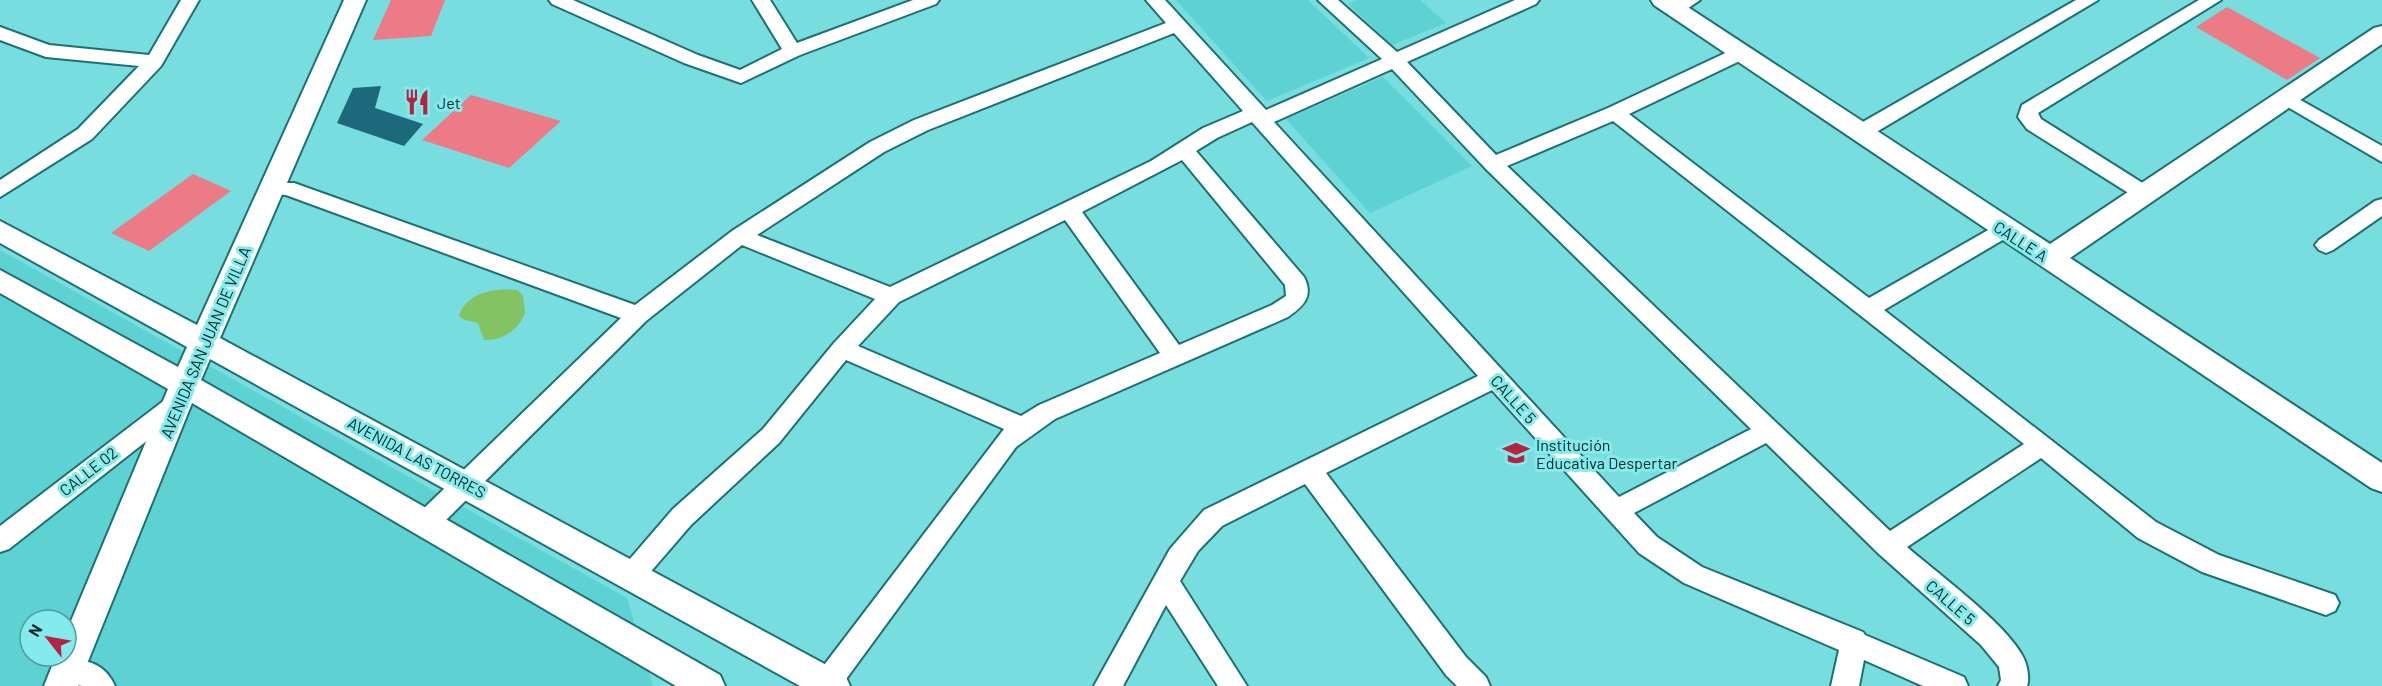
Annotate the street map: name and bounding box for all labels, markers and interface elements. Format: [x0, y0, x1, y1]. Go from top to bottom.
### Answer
restaurant icon: Jet [402, 87, 432, 117]
place label: Jet [437, 93, 460, 112]
street label: CALLE A [1991, 217, 2052, 266]
street label: AVENIDA SAN JUAN DE VILLA [156, 243, 254, 441]
street label: CALLE 5 [1487, 371, 1541, 427]
street label: AVENIDA LAS TORRES [345, 413, 489, 501]
place label: Institución Educativa Despertar [1536, 435, 1677, 472]
school or university icon: Institución Educativa Despertar [1501, 438, 1531, 468]
street label: CALLE 02 [55, 443, 121, 499]
street label: CALLE 5 [1923, 576, 1979, 628]
north arrow [18, 608, 78, 668]
text: N [24, 621, 46, 639]

